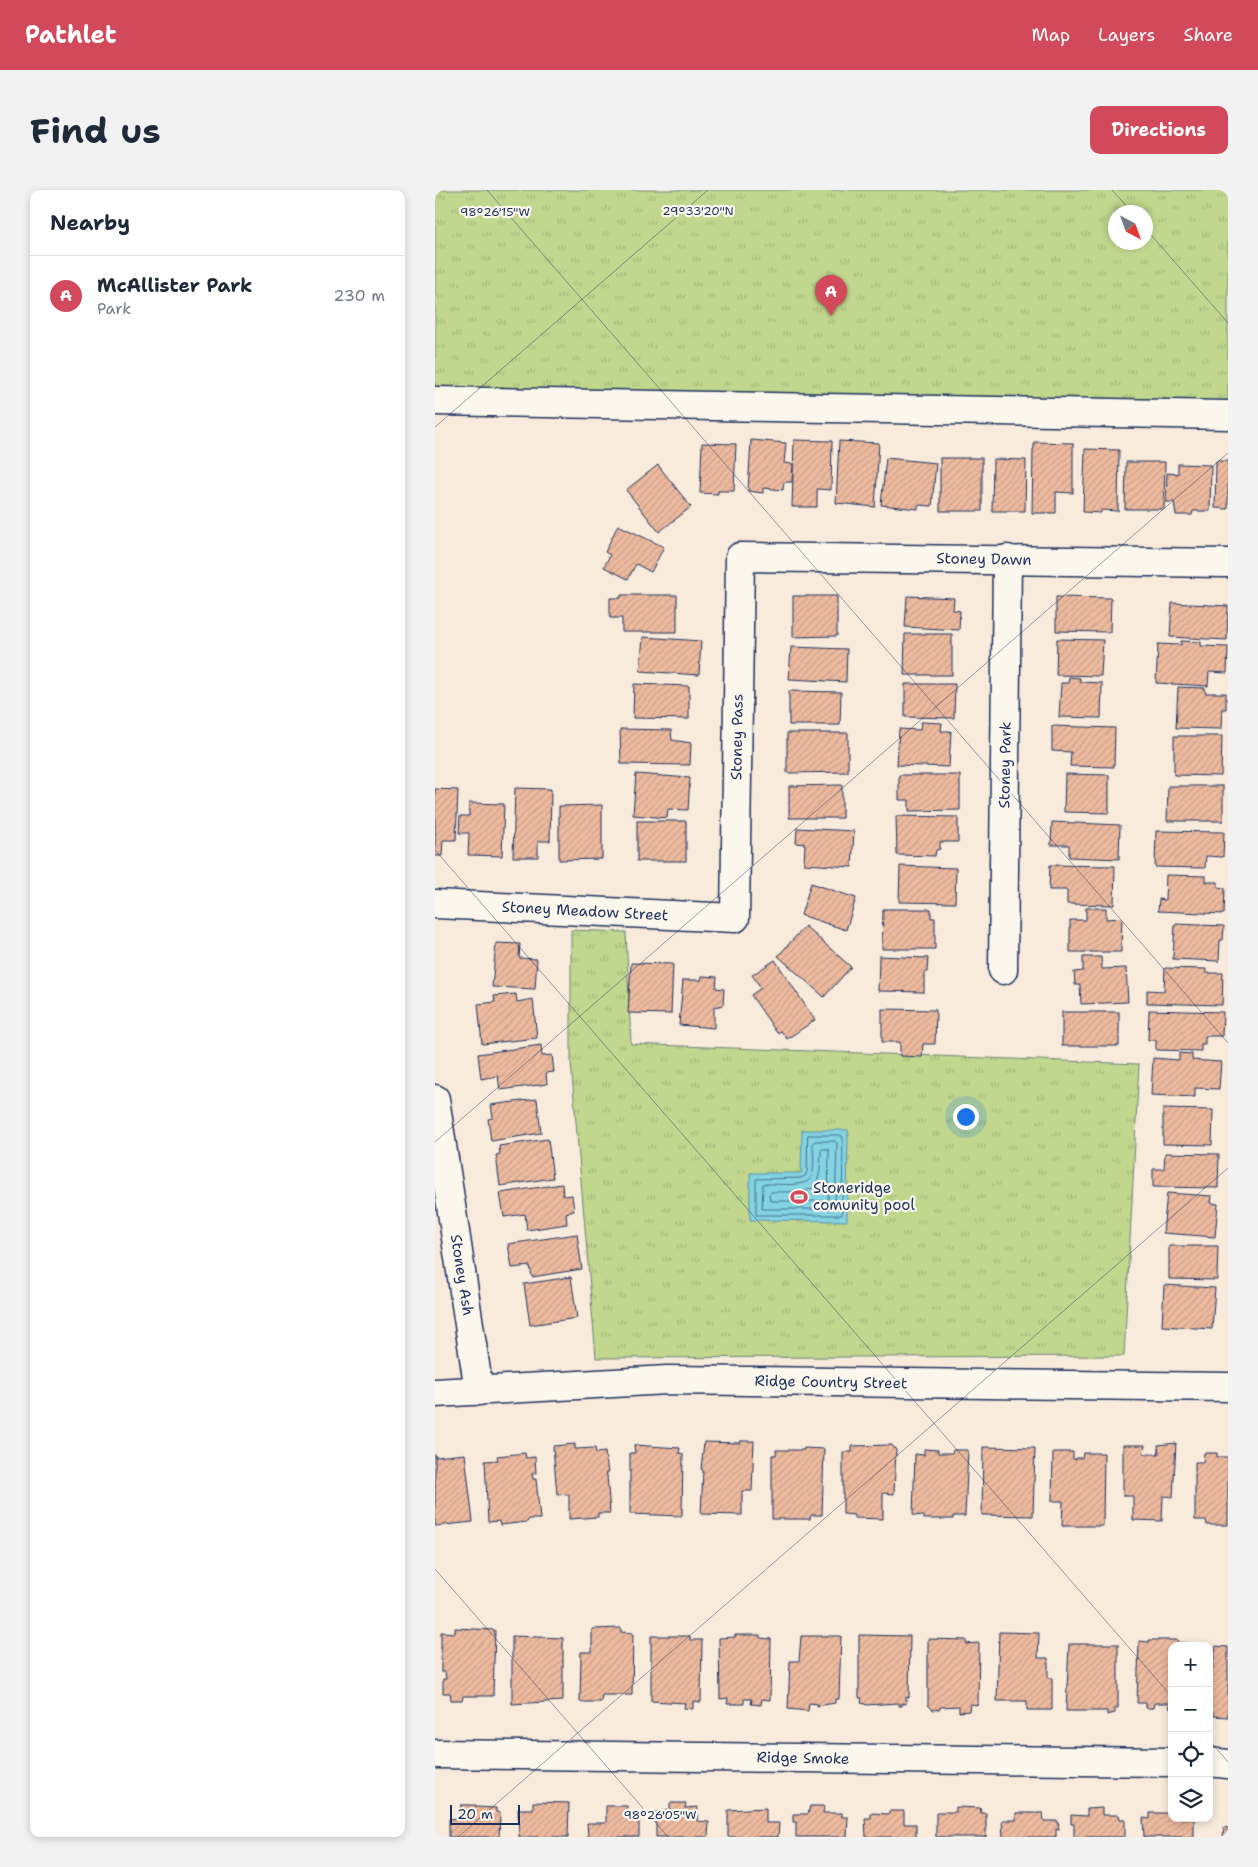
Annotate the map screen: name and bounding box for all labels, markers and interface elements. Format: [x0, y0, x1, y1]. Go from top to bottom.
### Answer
text: Pathlet [25, 19, 116, 51]
text: Map [1032, 23, 1070, 47]
text: Layers [1098, 23, 1155, 47]
text: Share [1183, 23, 1233, 47]
button: Directions [1090, 106, 1228, 154]
text: Find us [30, 107, 161, 154]
text: 29°33'20"N [662, 203, 734, 219]
text: 98°26'15"W [460, 204, 530, 220]
north arrow [1108, 205, 1153, 250]
text: Nearby [50, 209, 130, 237]
text: McAllister Park [97, 273, 253, 298]
pin: A [815, 275, 847, 316]
text: A [60, 285, 72, 306]
text: 230 m [333, 285, 385, 306]
text: Park [97, 298, 131, 319]
street label: Stoney Dawn [936, 548, 1032, 570]
street label: Stoney Pass [726, 694, 748, 780]
street label: Stoney Park [994, 721, 1016, 809]
street label: Stoney Meadow Street [501, 897, 669, 925]
your location [953, 1104, 979, 1130]
place label: Stoneridge comunity pool [813, 1178, 915, 1215]
sports icon: Stoneridge comunity pool [789, 1187, 809, 1207]
street label: Stoney Ash [446, 1233, 478, 1317]
street label: Ridge Country Street [754, 1371, 908, 1393]
map controls [1168, 1642, 1213, 1822]
button: + [1168, 1642, 1213, 1687]
button: − [1168, 1687, 1213, 1732]
button: locate [1168, 1732, 1213, 1777]
street label: Ridge Smoke [756, 1747, 850, 1769]
button: layers [1168, 1777, 1213, 1822]
scale bar [450, 1802, 520, 1825]
text: 20 m [457, 1805, 493, 1823]
text: 98°26'05"W [623, 1807, 697, 1823]

